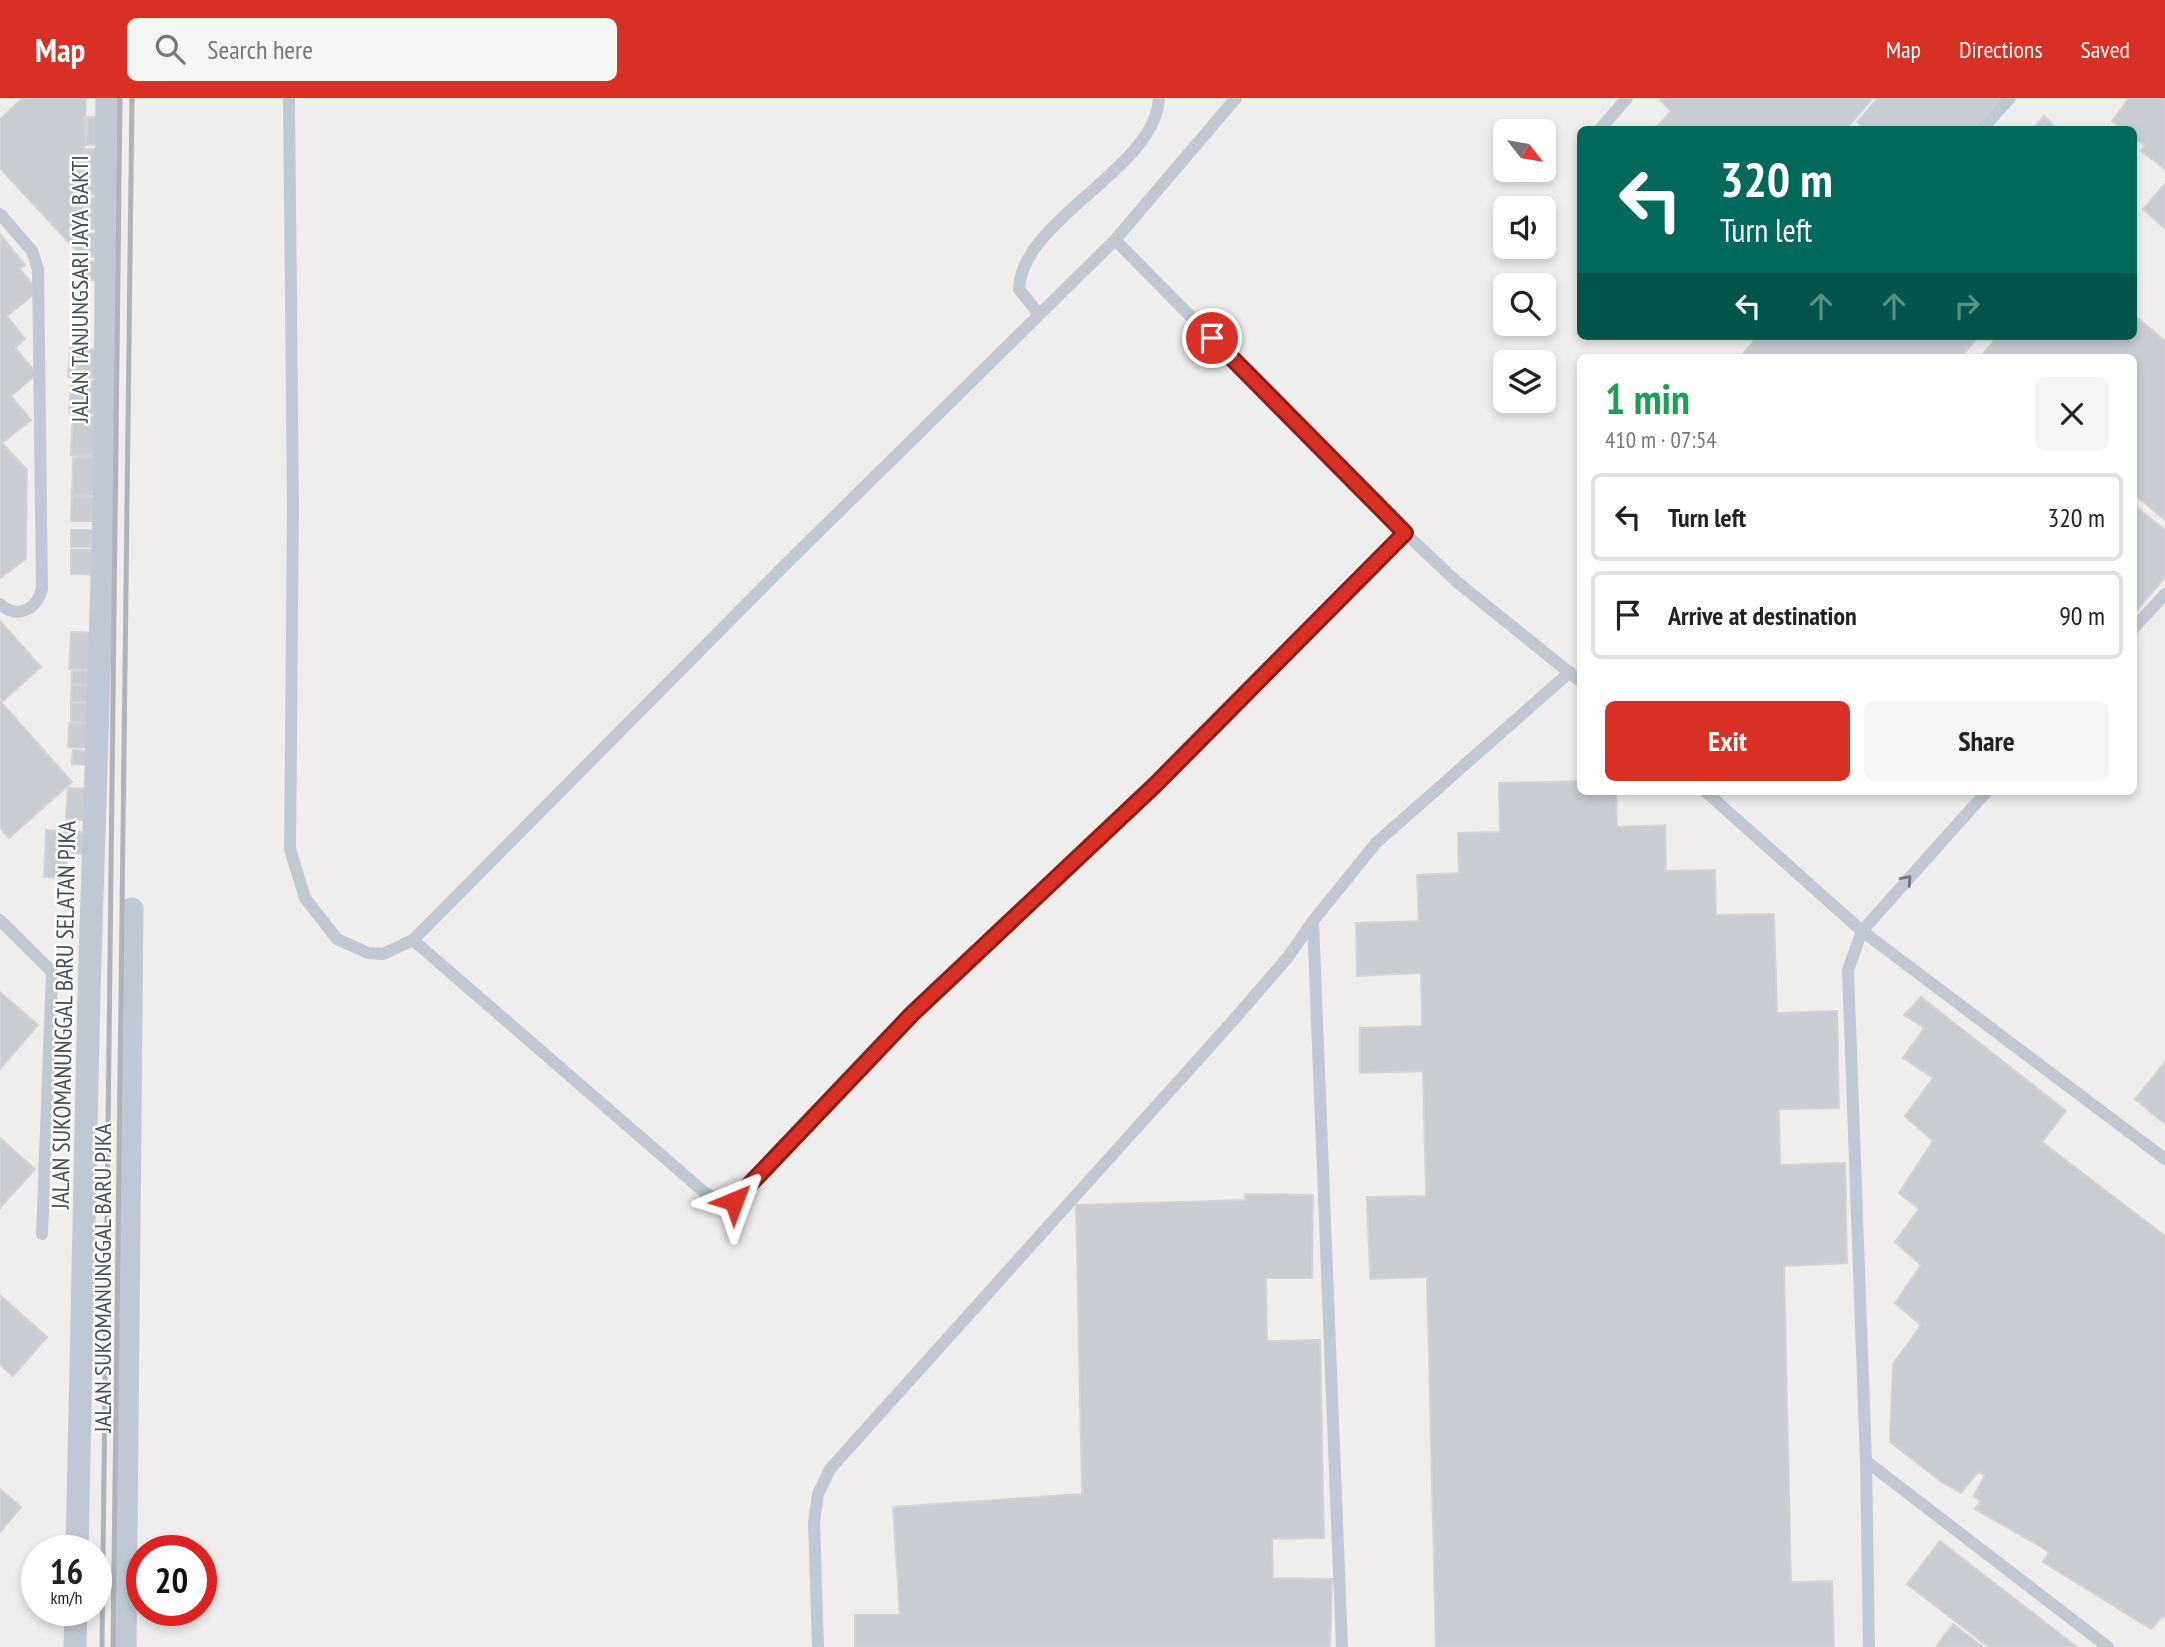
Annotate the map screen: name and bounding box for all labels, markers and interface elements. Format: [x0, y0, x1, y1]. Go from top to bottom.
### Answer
search box [127, 18, 617, 81]
text: Map [35, 28, 85, 71]
icon: search [151, 30, 189, 68]
text: Search here [207, 33, 313, 66]
text: Map [1886, 34, 1921, 65]
text: Directions [1959, 34, 2043, 65]
text: Saved [2081, 34, 2130, 65]
north arrow [1493, 119, 1556, 182]
map controls [1493, 119, 1556, 413]
text: 320 m [1720, 147, 1833, 211]
icon: left [1605, 154, 1696, 245]
street label: JALAN TANJUNGSARI JAYA BAKTI [64, 155, 95, 424]
button: sound [1493, 196, 1556, 259]
text: Turn left [1720, 209, 1812, 251]
button: search [1493, 273, 1556, 336]
icon: left [1729, 287, 1767, 325]
icon: ahead [1802, 287, 1840, 325]
icon: ahead [1875, 287, 1913, 325]
icon: right [1948, 287, 1986, 325]
pin [1182, 308, 1242, 368]
icon: arrive [1193, 319, 1231, 357]
button: layers [1493, 350, 1556, 413]
text: 1 min [1605, 371, 1690, 426]
button: close [2035, 377, 2109, 451]
text: 410 m · 07:54 [1605, 425, 1717, 454]
icon: left [1609, 498, 1647, 536]
text: Turn left [1668, 501, 1746, 534]
text: 320 m [2047, 501, 2105, 534]
icon: arrive [1609, 596, 1647, 634]
text: Arrive at destination [1668, 599, 1857, 632]
text: 90 m [2059, 599, 2105, 632]
button: Exit [1605, 701, 1850, 781]
button: Share [1864, 701, 2109, 781]
street label: JALAN SUKOMANUNGGAL BARU SELATAN PJKA [45, 820, 82, 1210]
one-way arrow [1899, 875, 1911, 888]
street label: JALAN SUKOMANUNGGAL BARU PJKA [87, 1123, 118, 1434]
position arrow [697, 1164, 771, 1238]
speed limit sign: 20 [126, 1535, 217, 1626]
text: 16 [50, 1548, 83, 1594]
text: km/h [51, 1586, 82, 1609]

